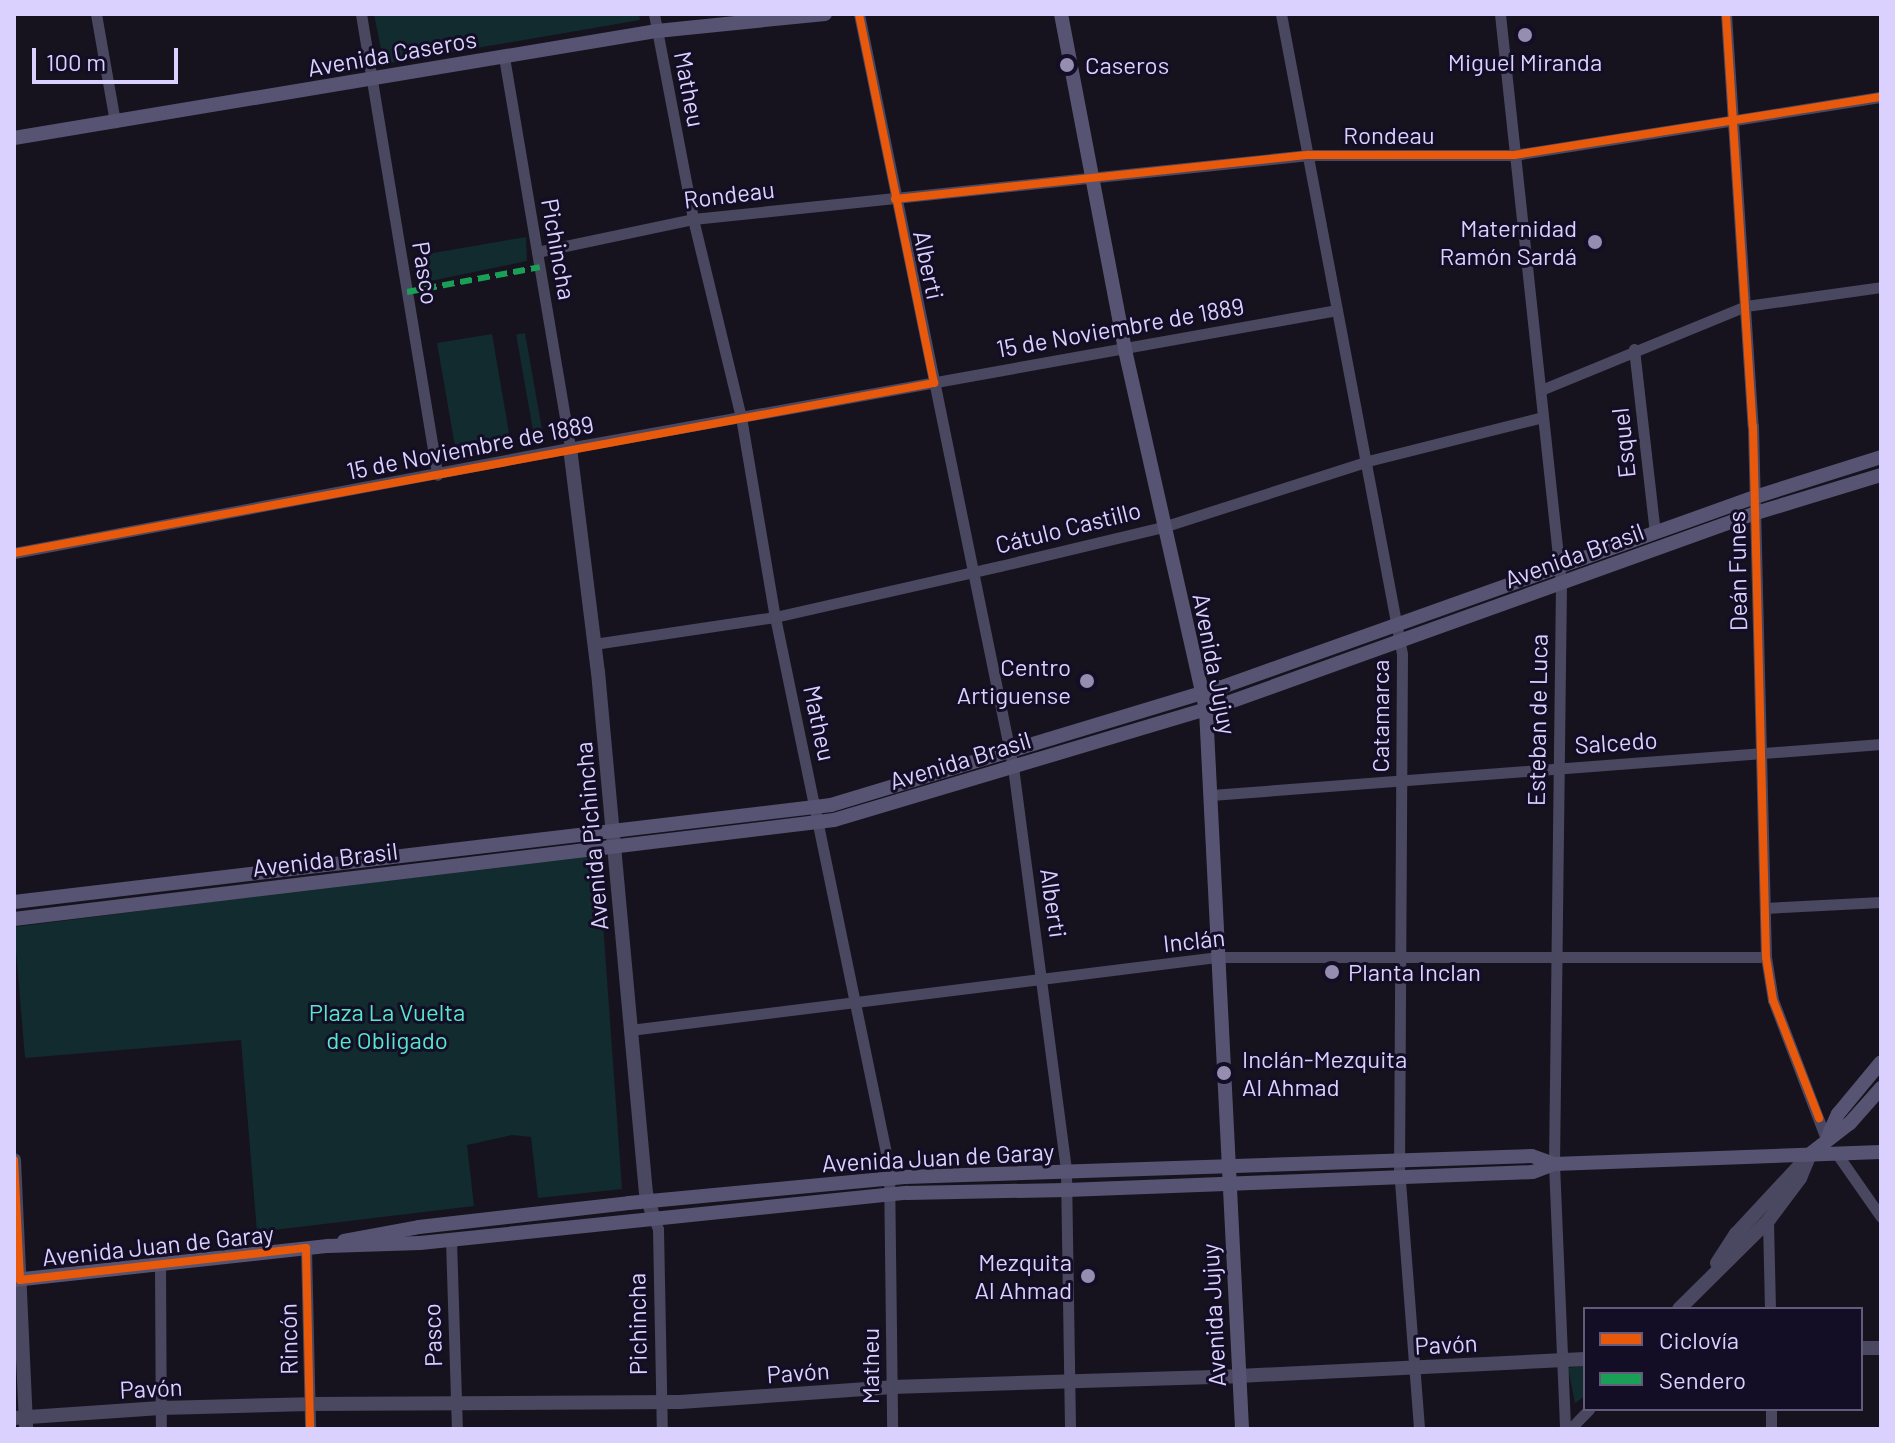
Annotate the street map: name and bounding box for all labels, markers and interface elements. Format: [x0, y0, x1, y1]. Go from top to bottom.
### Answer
street label: Avenida Caseros [305, 24, 479, 82]
marker: Miguel Miranda [1516, 26, 1534, 44]
scale bar [36, 32, 182, 82]
text: 100 m [46, 47, 106, 76]
place label: Miguel Miranda [1448, 48, 1602, 76]
street label: Matheu [669, 49, 711, 129]
place label: Caseros [1085, 51, 1169, 79]
marker: Caseros [1056, 54, 1078, 76]
street label: Rondeau [1343, 121, 1435, 149]
street label: Rondeau [682, 174, 776, 214]
street label: Pichincha [536, 196, 582, 302]
place label: Maternidad Ramón Sardá [1440, 214, 1577, 270]
street label: Alberti [908, 228, 950, 302]
marker: Maternidad Ramón Sardá [1584, 231, 1606, 253]
street label: Pasco [407, 239, 445, 307]
street label: 15 de Noviembre de 1889 [994, 291, 1246, 363]
street label: Esquel [1605, 406, 1641, 480]
street label: 15 de Noviembre de 1889 [344, 409, 596, 485]
street label: Cátulo Castillo [992, 495, 1144, 559]
street label: Deán Funes [1722, 511, 1752, 631]
street label: Avenida Brasil [1500, 516, 1648, 594]
street label: Avenida Jujuy [1187, 591, 1243, 737]
street label: Esteban de Luca [1521, 634, 1553, 806]
place label: Centro Artiguense [957, 653, 1071, 709]
street label: Catamarca [1366, 659, 1394, 773]
marker: Centro Artiguense [1078, 672, 1096, 690]
street label: Matheu [798, 683, 842, 763]
street label: Avenida Brasil [886, 725, 1034, 795]
street label: Salcedo [1574, 725, 1658, 759]
street label: Avenida Pichincha [568, 740, 614, 932]
street label: Avenida Brasil [251, 836, 399, 882]
street label: Alberti [1035, 866, 1073, 940]
street label: Inclán [1162, 922, 1226, 958]
place label: Planta Inclan [1348, 958, 1481, 986]
marker: Planta Inclan [1323, 963, 1341, 981]
park label: Plaza La Vuelta de Obligado [309, 998, 465, 1054]
place label: Inclán-Mezquita Al Ahmad [1242, 1045, 1407, 1101]
marker: Inclán-Mezquita Al Ahmad [1213, 1062, 1235, 1084]
street label: Avenida Juan de Garay [821, 1137, 1055, 1177]
street label: Avenida Juan de Garay [41, 1219, 275, 1271]
street label: Avenida Jujuy [1195, 1243, 1231, 1387]
place label: Mezquita Al Ahmad [974, 1248, 1072, 1304]
marker: Mezquita Al Ahmad [1079, 1267, 1097, 1285]
street label: Pichincha [622, 1273, 652, 1375]
street label: Rincón [273, 1303, 303, 1375]
street label: Pasco [417, 1303, 447, 1367]
legend [1583, 1307, 1863, 1411]
text: Ciclovía [1659, 1325, 1739, 1354]
street label: Matheu [856, 1328, 884, 1404]
street label: Pavón [1414, 1328, 1478, 1360]
street label: Pavón [766, 1355, 830, 1389]
text: Sendero [1659, 1365, 1746, 1394]
street label: Pavón [119, 1372, 183, 1404]

